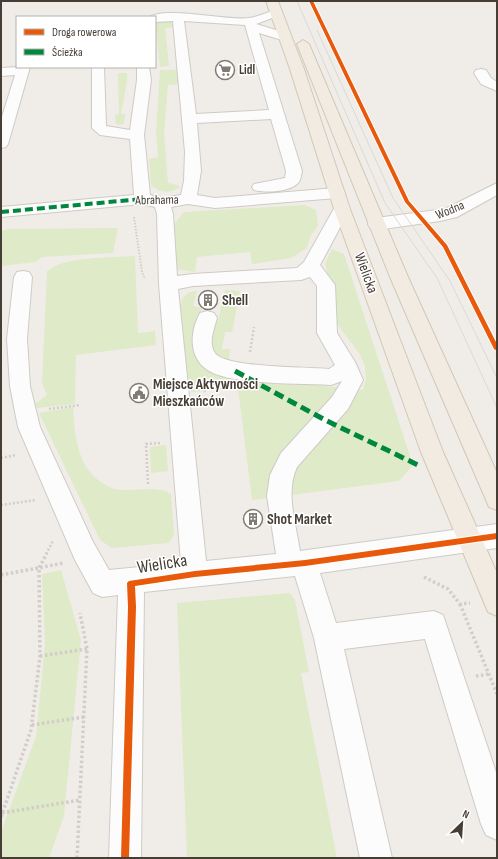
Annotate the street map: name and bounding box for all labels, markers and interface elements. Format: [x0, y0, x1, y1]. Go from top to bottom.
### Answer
legend [16, 16, 156, 68]
text: Droga rowerowa [52, 25, 117, 40]
text: Ścieżka [52, 45, 83, 60]
supermarket icon: Lidl [214, 59, 236, 81]
place label: Lidl [239, 62, 255, 78]
street label: Abrahama [134, 192, 179, 208]
street label: Wodna [433, 197, 467, 223]
street label: Wielicka [350, 250, 382, 296]
building icon: Shell [197, 289, 219, 311]
place label: Shell [222, 291, 248, 310]
place label: Miejsce Aktywności Mieszkańców [153, 375, 258, 411]
public building icon: Miejsce Aktywności Mieszkańców [128, 382, 150, 404]
building icon: Shot Market [242, 508, 264, 530]
place label: Shot Market [267, 510, 332, 529]
street label: Wielicka [135, 550, 189, 578]
north arrow [442, 803, 482, 843]
text: N [461, 807, 472, 822]

